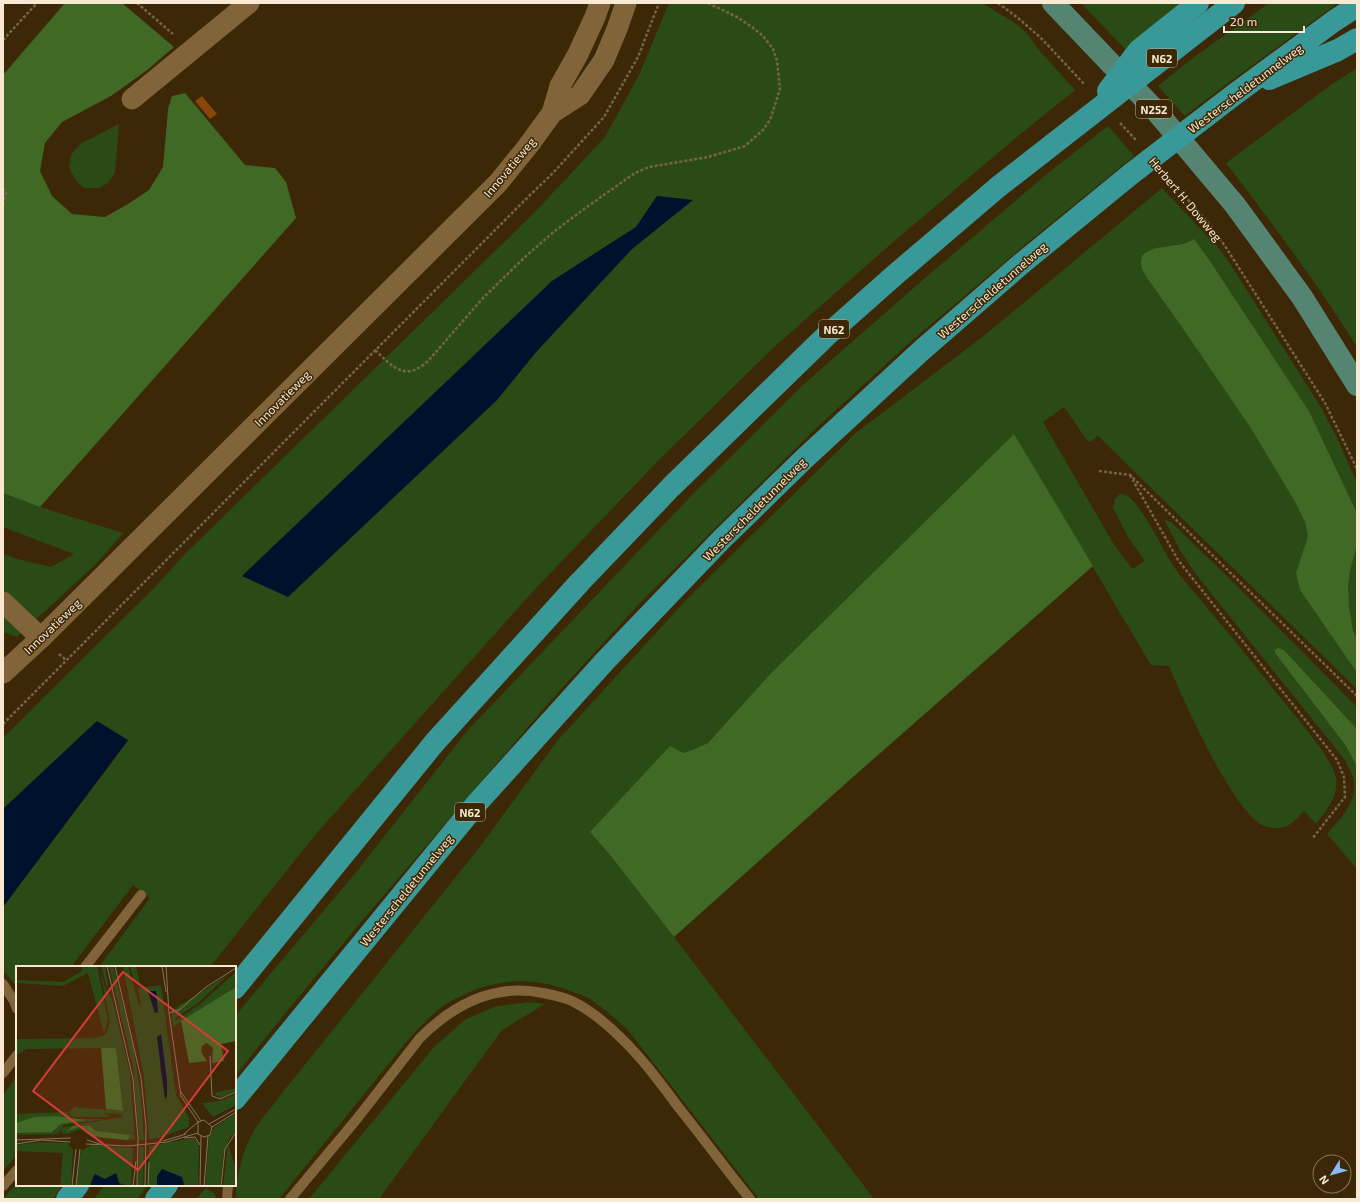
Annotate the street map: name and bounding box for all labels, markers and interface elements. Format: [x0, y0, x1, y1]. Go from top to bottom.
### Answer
scale bar [1224, 8, 1304, 34]
text: 20 m [1230, 14, 1257, 28]
street label: Westerscheldetunnelweg [1185, 40, 1305, 136]
road number: N62 [1147, 49, 1177, 67]
road number: N252 [1136, 100, 1172, 118]
street label: Innovatieweg [480, 134, 538, 200]
street label: Herbert H. Dowweg [1147, 154, 1226, 244]
street label: Westerscheldetunnelweg [935, 239, 1050, 341]
road number: N62 [819, 320, 849, 338]
street label: Innovatieweg [251, 367, 313, 429]
street label: Westerscheldetunnelweg [700, 454, 809, 563]
street label: Innovatieweg [21, 595, 84, 657]
road number: N62 [455, 803, 485, 821]
street label: Westerscheldetunnelweg [357, 831, 456, 949]
inset map [16, 966, 236, 1186]
north arrow [1312, 1154, 1352, 1194]
text: N [1316, 1173, 1331, 1187]

